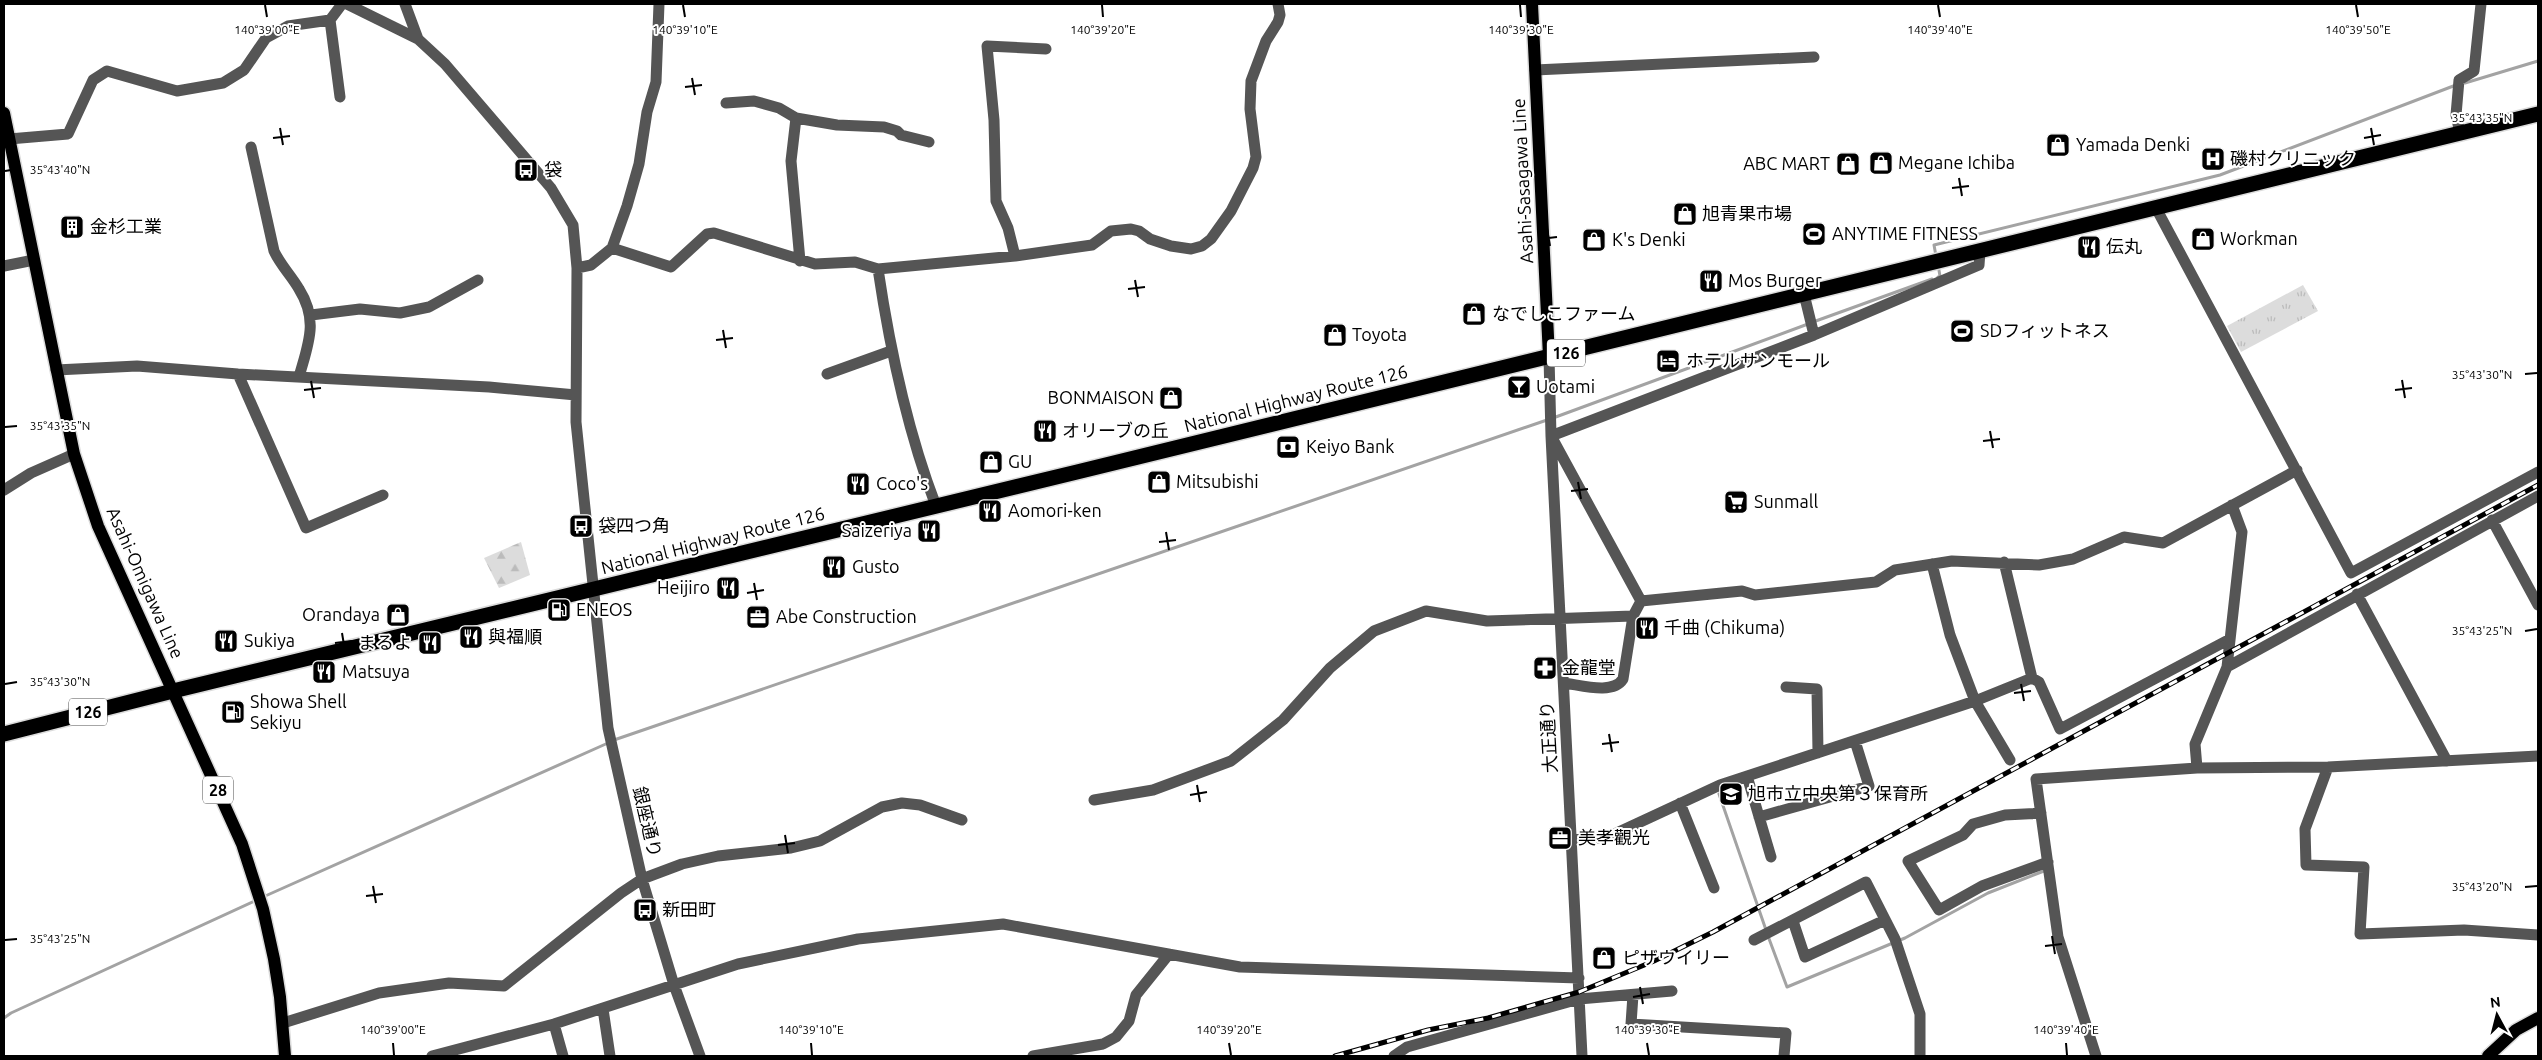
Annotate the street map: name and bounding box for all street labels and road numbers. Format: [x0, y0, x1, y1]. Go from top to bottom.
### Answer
street label: Asahi-Sasagawa Line [1508, 98, 1536, 264]
road number: 126 [1547, 339, 1585, 366]
street label: National Highway Route 126 [1182, 361, 1410, 435]
street label: National Highway Route 126 [599, 503, 827, 577]
street label: Asahi-Omigawa Line [104, 504, 188, 661]
road number: 126 [69, 699, 107, 726]
street label: 大正通り [1536, 701, 1560, 774]
road number: 28 [203, 776, 233, 804]
street label: 銀座通り [630, 784, 666, 859]

